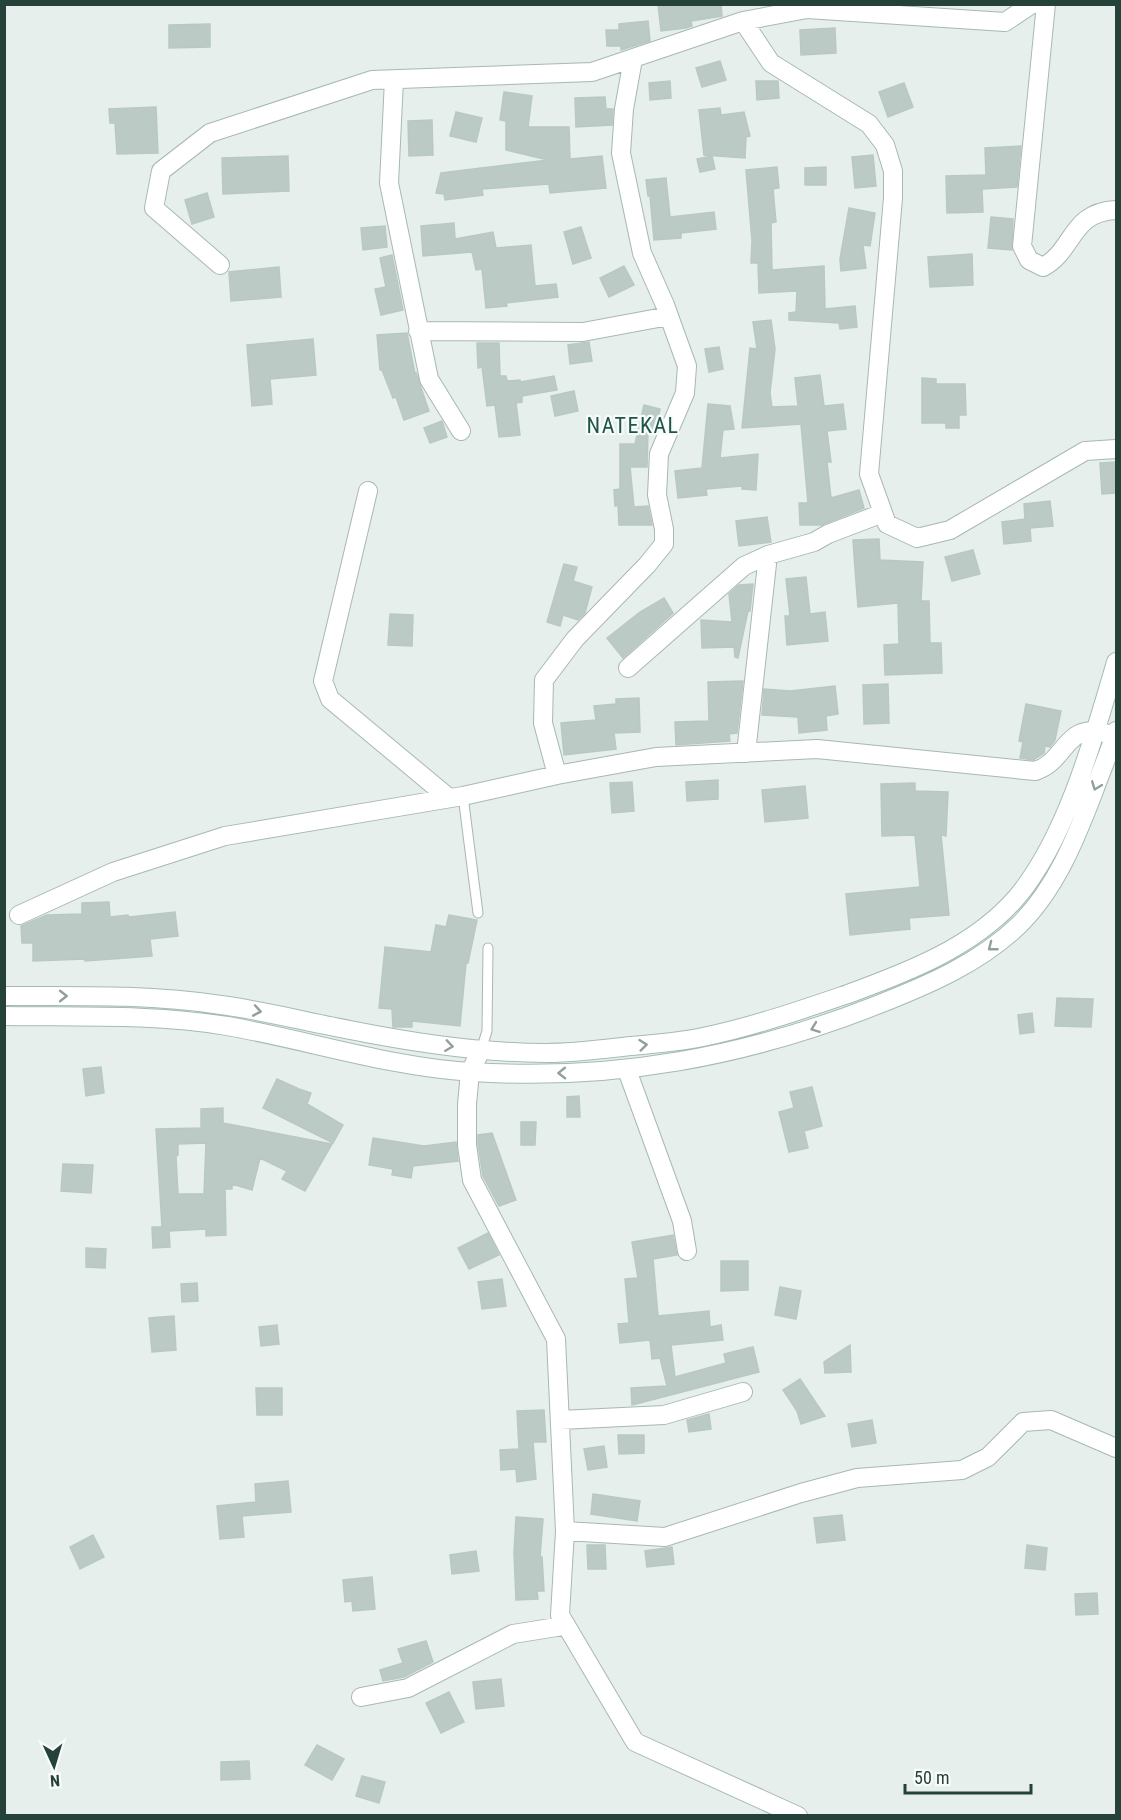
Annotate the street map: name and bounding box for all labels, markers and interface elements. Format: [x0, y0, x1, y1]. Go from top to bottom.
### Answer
district label: NATEKAL [586, 413, 680, 438]
one-way arrow [1090, 780, 1103, 791]
one-way arrow [987, 939, 998, 950]
one-way arrow [58, 990, 67, 1002]
one-way arrow [252, 1005, 262, 1017]
one-way arrow [810, 1021, 821, 1034]
one-way arrow [639, 1039, 648, 1052]
one-way arrow [444, 1040, 453, 1052]
one-way arrow [558, 1067, 567, 1079]
north arrow [24, 1736, 84, 1796]
scale bar [905, 1757, 1031, 1795]
text: 50 m [914, 1767, 949, 1788]
text: N [49, 1771, 61, 1790]

